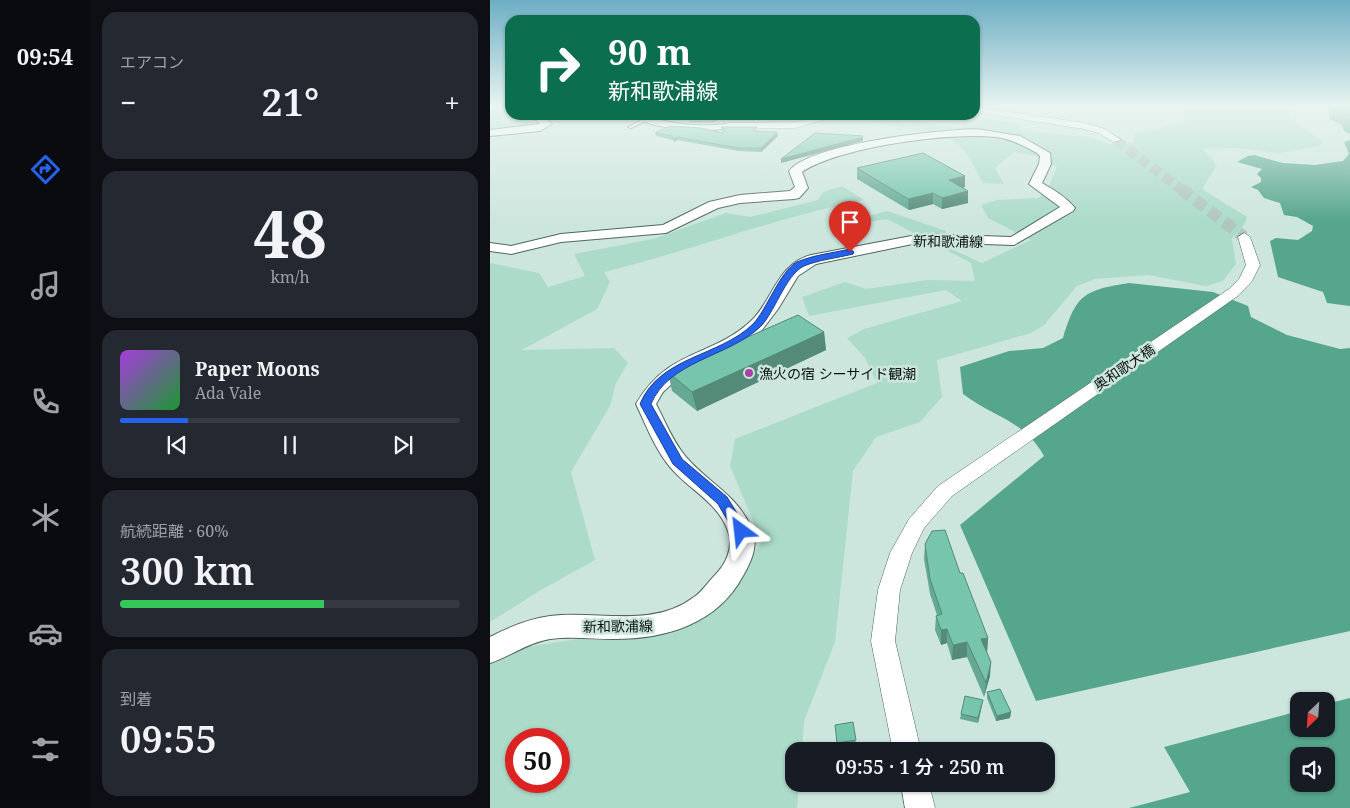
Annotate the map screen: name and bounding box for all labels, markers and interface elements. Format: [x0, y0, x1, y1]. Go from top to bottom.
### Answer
text: 90 m [608, 28, 691, 75]
icon: right [525, 35, 590, 100]
text: 09:54 [17, 41, 73, 71]
text: エアコン [120, 51, 184, 73]
text: 21° [261, 75, 319, 127]
text: 新和歌浦線 [608, 75, 718, 105]
text: − [120, 83, 136, 121]
text: + [444, 83, 460, 121]
icon: directions [28, 152, 63, 187]
text: 48 [253, 189, 327, 277]
pin [829, 201, 871, 252]
icon: arrive [836, 208, 864, 236]
street label: 新和歌浦線 [913, 231, 983, 251]
text: km/h [270, 266, 310, 288]
icon: music [28, 268, 63, 303]
street label: 奥和歌大橋 [1090, 340, 1158, 394]
text: Paper Moons [195, 356, 320, 382]
place label: 漁火の宿 シーサイド観潮 [759, 364, 916, 383]
marker: 漁火の宿 シーサイド観潮 [743, 367, 755, 379]
text: Ada Vale [195, 382, 261, 404]
icon: phone [28, 384, 63, 419]
icon: previous [163, 431, 191, 459]
icon: pause [276, 431, 304, 459]
icon: next [389, 431, 417, 459]
icon: climate [28, 500, 63, 535]
position arrow [714, 504, 766, 556]
text: 航続距離 · 60% [120, 520, 229, 542]
text: 300 km [120, 544, 254, 596]
icon: car [28, 616, 63, 651]
street label: 新和歌浦線 [583, 616, 653, 636]
text: 到着 [120, 688, 152, 710]
north arrow [1290, 692, 1335, 738]
map controls [1290, 692, 1335, 792]
text: 09:55 [120, 712, 217, 764]
speed limit sign: 50 [505, 728, 570, 793]
icon: filters [28, 732, 63, 767]
button: sound [1290, 747, 1335, 792]
text: 09:55 · 1 分 · 250 m [836, 754, 1004, 780]

